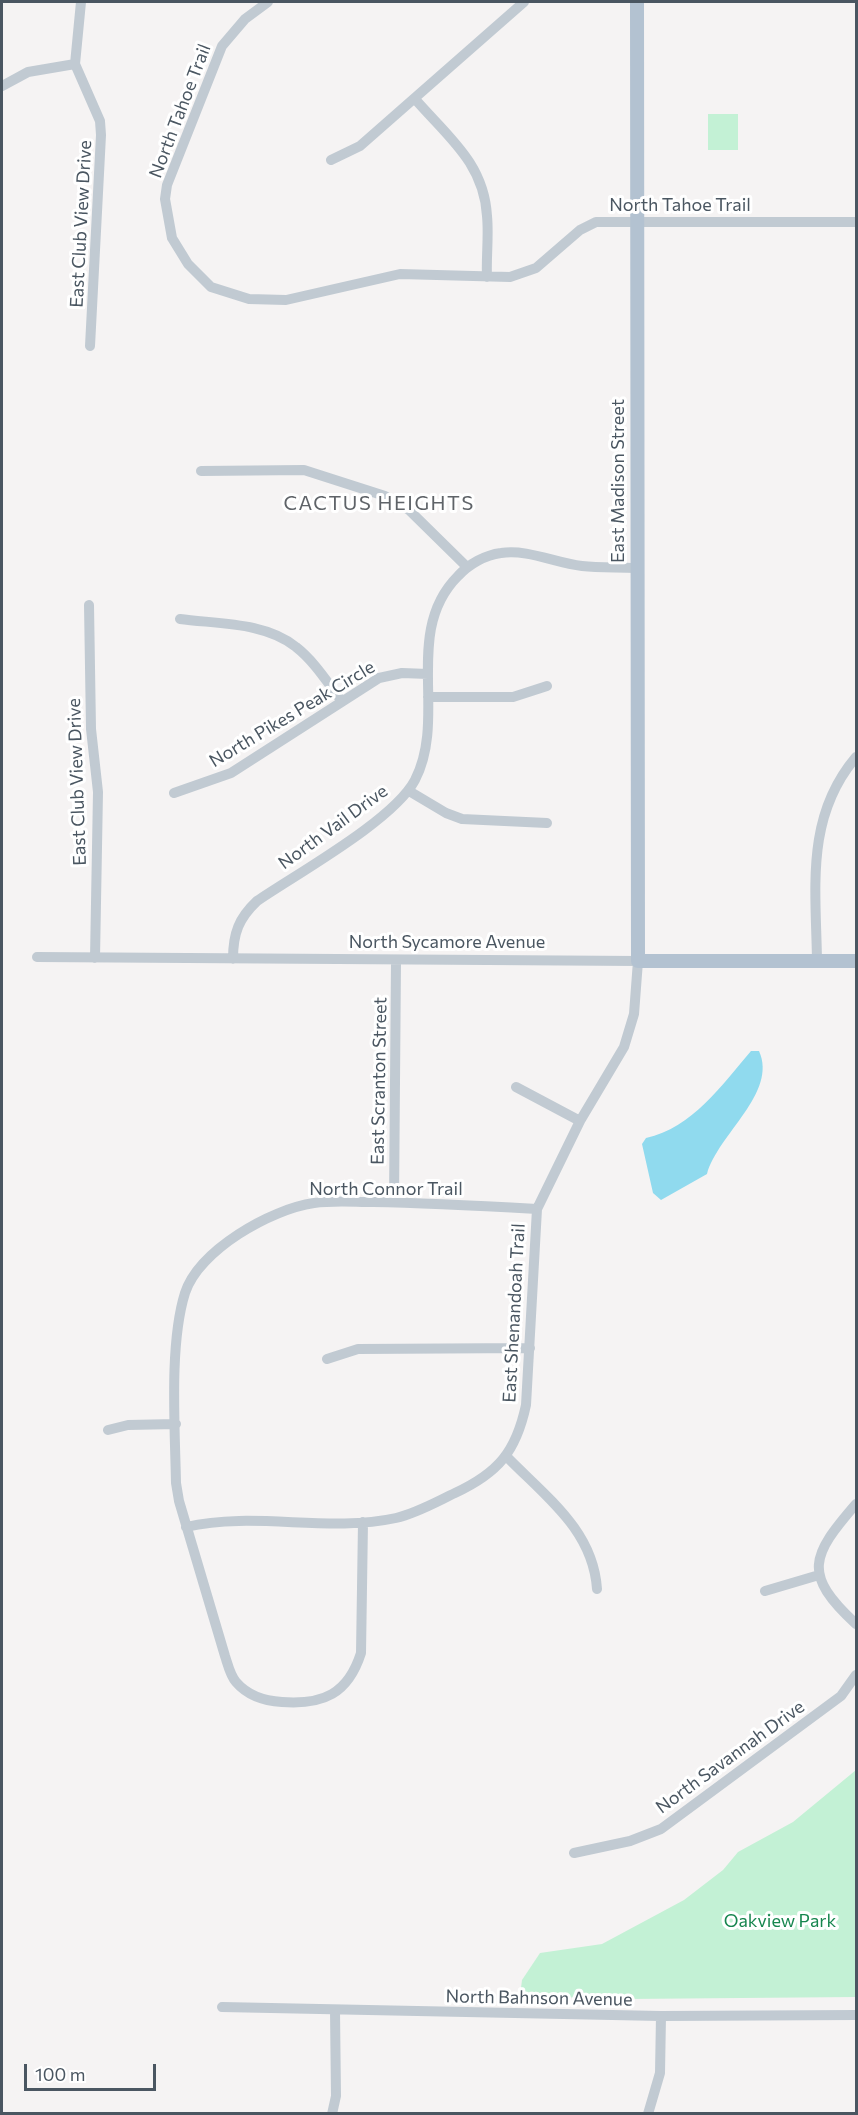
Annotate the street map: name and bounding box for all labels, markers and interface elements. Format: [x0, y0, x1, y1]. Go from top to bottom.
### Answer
street label: North Tahoe Trail [145, 41, 215, 181]
street label: East Club View Drive [66, 140, 96, 308]
street label: North Tahoe Trail [609, 194, 751, 216]
street label: East Madison Street [607, 399, 629, 563]
district label: CACTUS HEIGHTS [283, 491, 475, 515]
street label: North Pikes Peak Circle [205, 656, 379, 772]
street label: East Club View Drive [63, 698, 91, 866]
street label: North Vail Drive [274, 780, 392, 874]
street label: North Sycamore Avenue [349, 931, 545, 953]
street label: East Scranton Street [367, 997, 391, 1165]
street label: North Connor Trail [309, 1178, 463, 1200]
street label: East Shenandoah Trail [499, 1223, 529, 1403]
street label: North Savannah Drive [652, 1696, 808, 1818]
park label: Oakview Park [724, 1910, 836, 1932]
street label: North Bahnson Avenue [445, 1986, 633, 2010]
scale bar [27, 2052, 159, 2090]
text: 100 m [35, 2063, 85, 2085]

